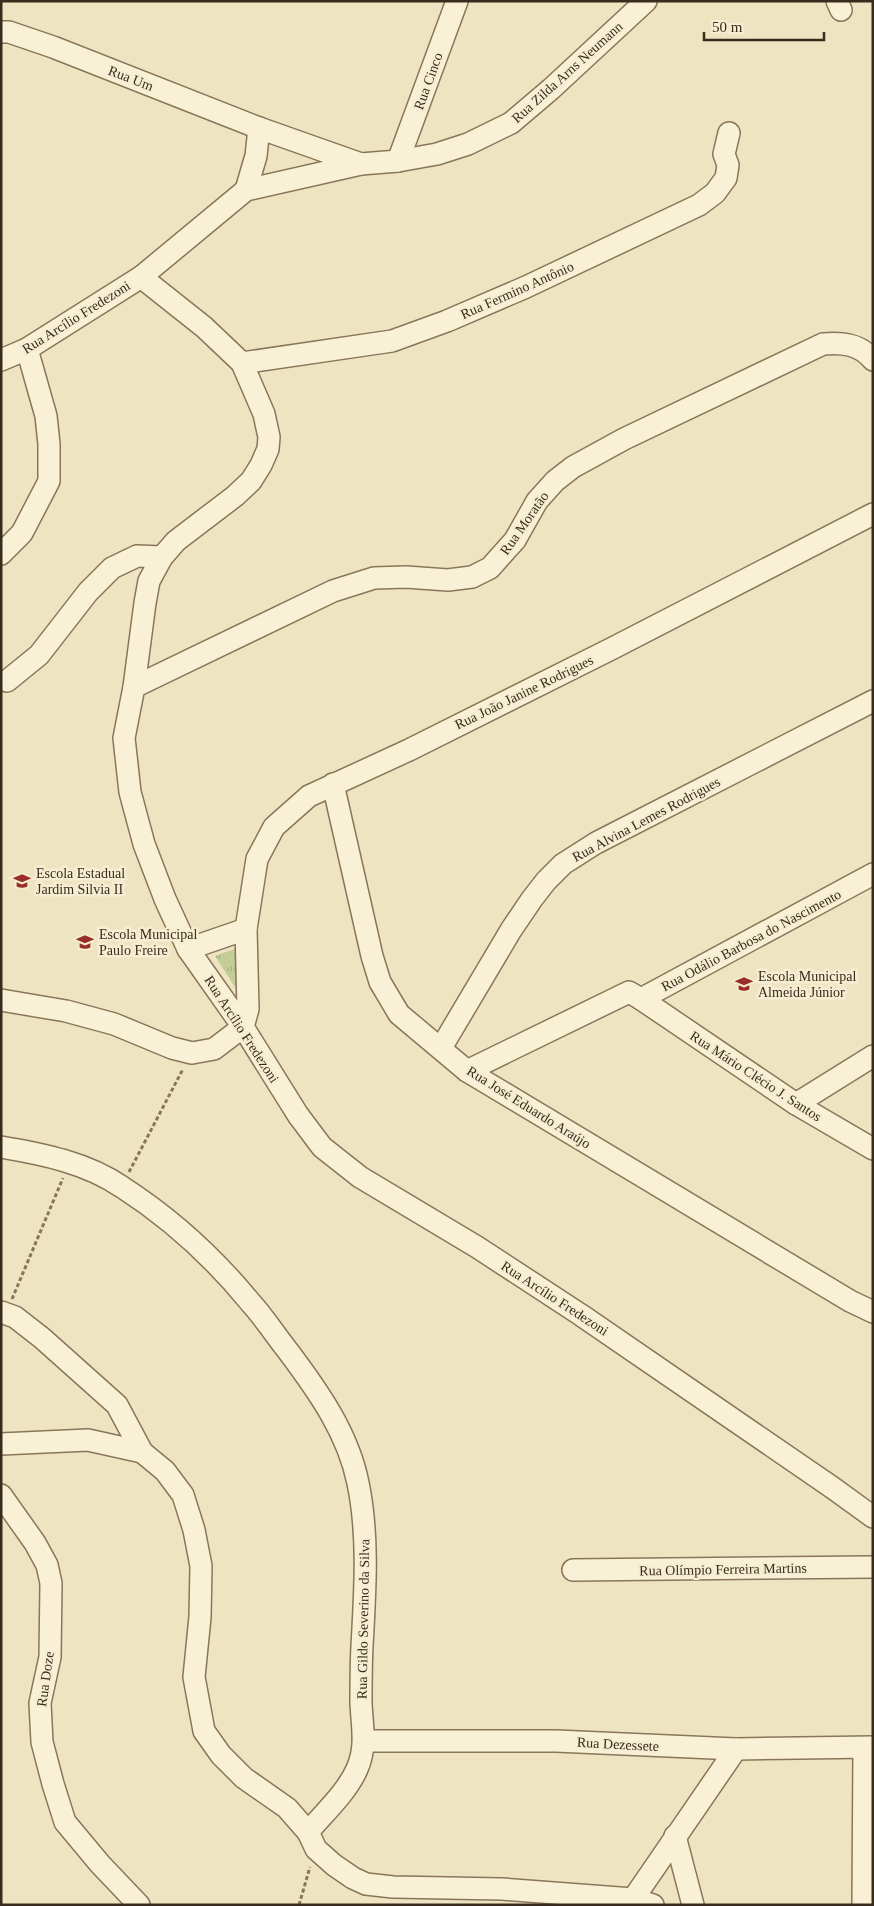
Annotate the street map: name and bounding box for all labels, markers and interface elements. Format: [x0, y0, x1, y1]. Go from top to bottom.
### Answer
scale bar [704, 10, 824, 42]
street label: Rua Zilda Arns Neumann [509, 19, 626, 126]
text: 50 m [712, 19, 743, 35]
street label: Rua Cinco [411, 51, 446, 112]
street label: Rua Um [106, 63, 156, 94]
street label: Rua Fermino Antônio [458, 259, 576, 322]
street label: Rua Arcílio Fredezoni [20, 278, 133, 357]
street label: Rua Moratão [497, 489, 552, 558]
street label: Rua João Janine Rodrigues [453, 652, 596, 733]
street label: Rua Alvina Lemes Rodrigues [570, 774, 723, 865]
place label: Escola Estadual Jardim Silvia II [36, 866, 125, 897]
school or university icon: Escola Estadual Jardim Silvia II [12, 871, 32, 891]
street label: Rua Odálio Barbosa do Nascimento [659, 887, 844, 994]
place label: Escola Municipal Paulo Freire [99, 927, 197, 958]
school or university icon: Escola Municipal Paulo Freire [75, 932, 95, 952]
place label: Escola Municipal Almeida Júnior [758, 969, 856, 1000]
street label: Rua Arcílio Fredezoni [201, 973, 282, 1086]
school or university icon: Escola Municipal Almeida Júnior [734, 974, 754, 994]
street label: Rua Mário Clécio J. Santos [687, 1028, 824, 1125]
street label: Rua José Eduardo Araújo [464, 1063, 593, 1152]
street label: Rua Arcílio Fredezoni [498, 1258, 611, 1339]
street label: Rua Gildo Severino da Silva [355, 1538, 372, 1699]
street label: Rua Olímpio Ferreira Martins [639, 1561, 807, 1578]
street label: Rua Doze [34, 1650, 57, 1708]
street label: Rua Dezessete [577, 1735, 659, 1754]

